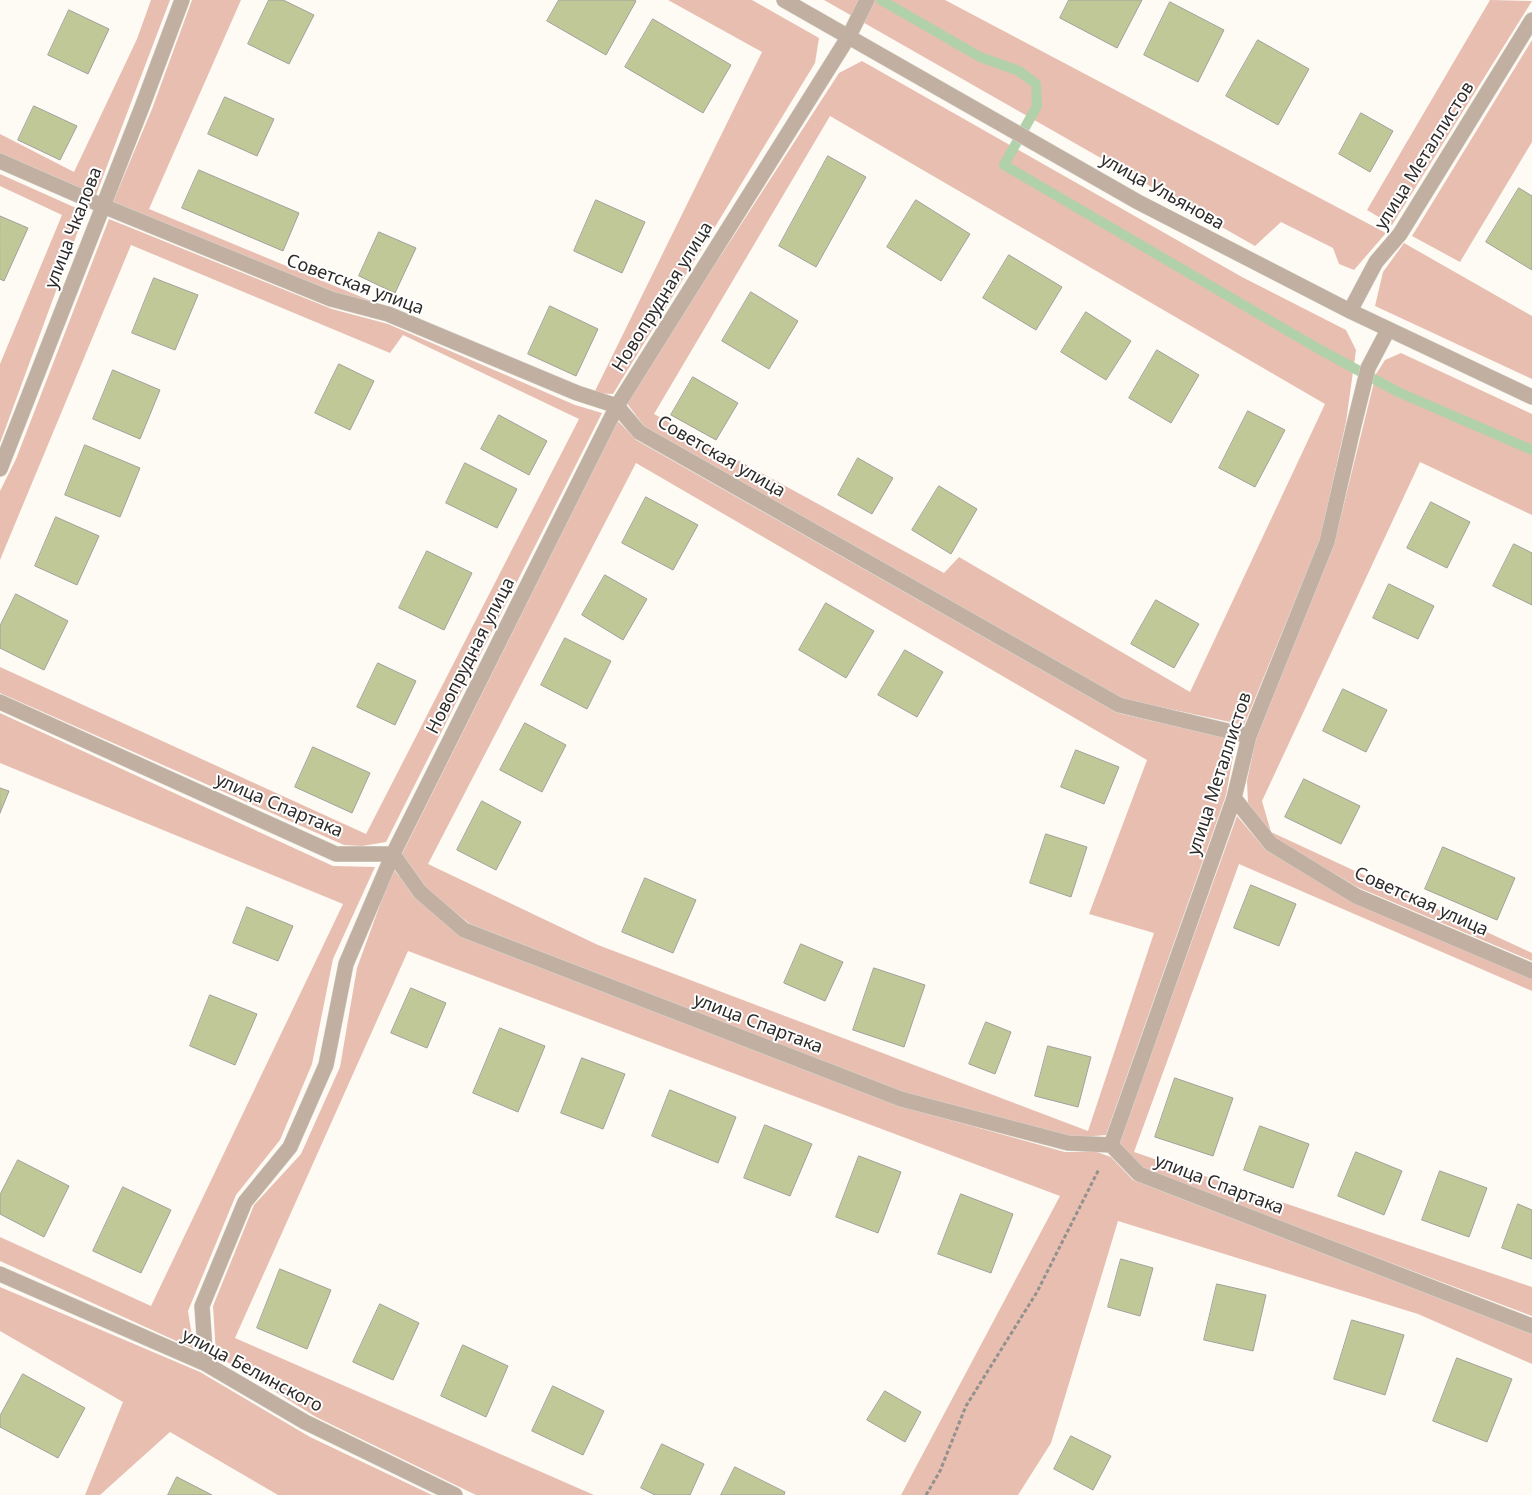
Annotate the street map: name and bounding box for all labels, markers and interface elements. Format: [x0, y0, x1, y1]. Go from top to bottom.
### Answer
street label: улица Металлистов [1371, 78, 1479, 234]
street label: улица Ульянова [1096, 149, 1228, 235]
street label: улица Чкалова [41, 164, 107, 292]
street label: Новопрудная улица [608, 218, 718, 376]
street label: Советская улица [283, 250, 427, 320]
street label: Советская улица [653, 412, 789, 502]
street label: Новопрудная улица [422, 574, 520, 738]
street label: улица Металлистов [1183, 690, 1257, 858]
street label: улица Спартака [212, 769, 346, 843]
street label: Советская улица [1351, 863, 1491, 941]
street label: улица Спартака [690, 989, 826, 1059]
street label: улица Спартака [1151, 1150, 1287, 1220]
street label: улица Белинского [178, 1325, 326, 1417]

